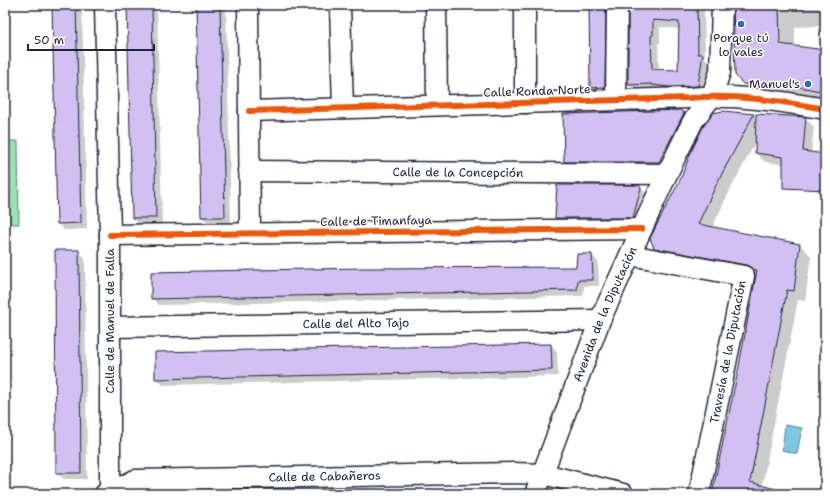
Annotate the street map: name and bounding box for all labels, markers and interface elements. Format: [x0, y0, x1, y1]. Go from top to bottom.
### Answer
marker: Porque tú lo vales [736, 19, 746, 29]
scale bar [28, 26, 154, 52]
place label: Porque tú lo vales [713, 30, 769, 60]
text: 50 m [34, 32, 64, 48]
place label: Manuel's [749, 76, 800, 92]
marker: Manuel's [803, 79, 813, 89]
street label: Calle Ronda Norte [483, 81, 591, 101]
street label: Calle de la Concepción [393, 164, 523, 181]
street label: Calle de Timanfaya [320, 212, 433, 230]
street label: Avenida de la Diputación [570, 244, 641, 384]
street label: Calle de Manuel de Falla [102, 248, 118, 393]
street label: Travesía de la Diputación [706, 279, 750, 425]
street label: Calle del Alto Tajo [303, 315, 409, 332]
street label: Calle de Cabañeros [268, 467, 381, 486]

